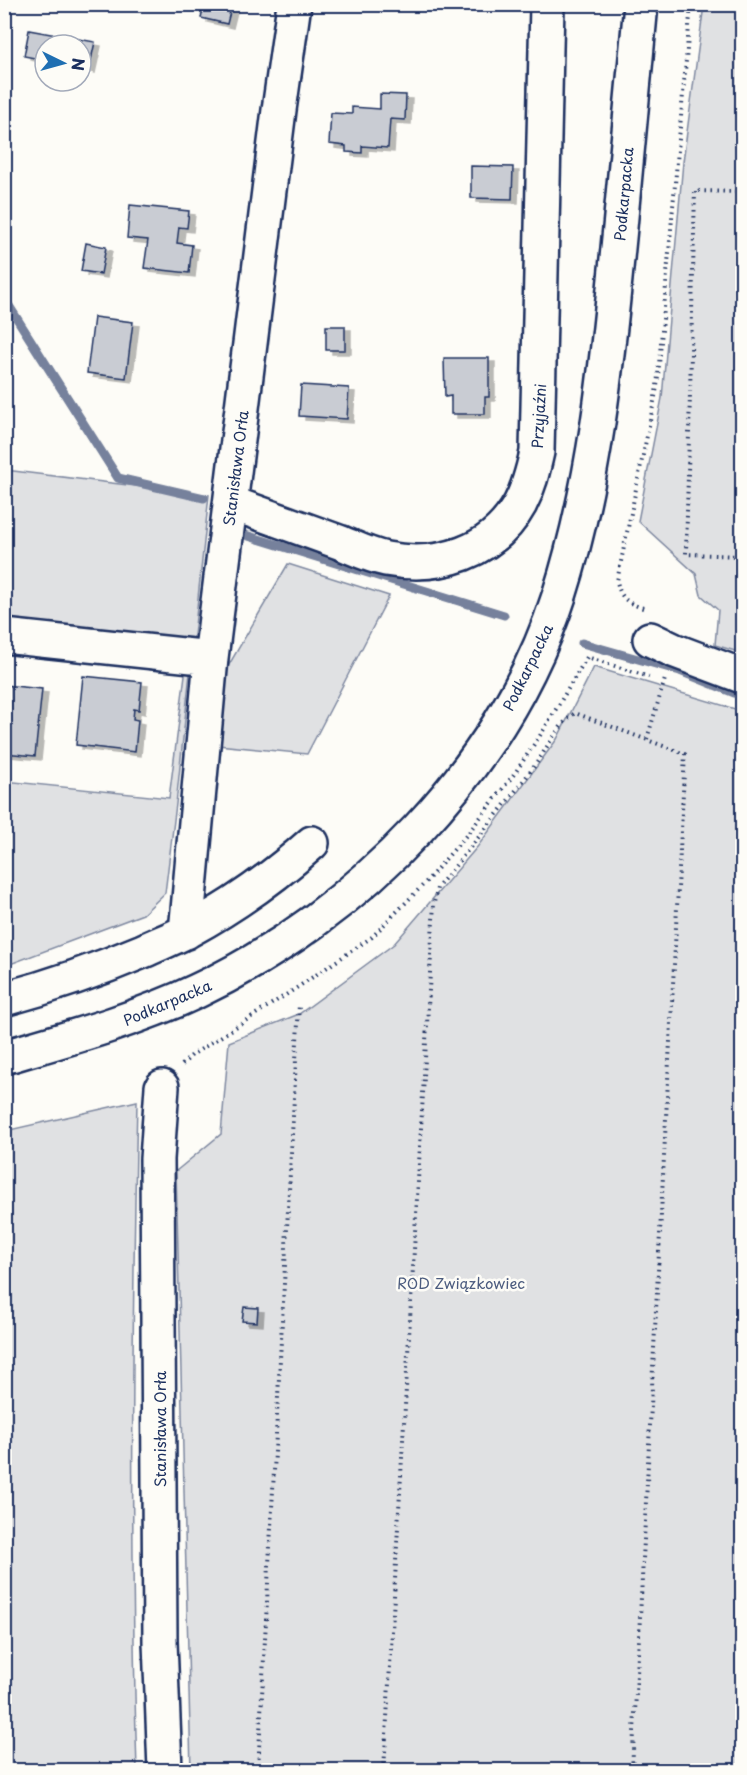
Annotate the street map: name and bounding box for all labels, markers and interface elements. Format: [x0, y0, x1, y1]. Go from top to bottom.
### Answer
north arrow [33, 33, 93, 93]
text: N [66, 57, 91, 72]
street label: Podkarpacka [607, 145, 639, 242]
street label: Przyjaźni [525, 383, 551, 449]
street label: Stanisława Orła [216, 408, 254, 527]
street label: Podkarpacka [496, 619, 558, 714]
street label: Podkarpacka [119, 973, 215, 1031]
park label: ROD Związkowiec [397, 1271, 525, 1294]
street label: Stanisława Orła [148, 1370, 171, 1487]

